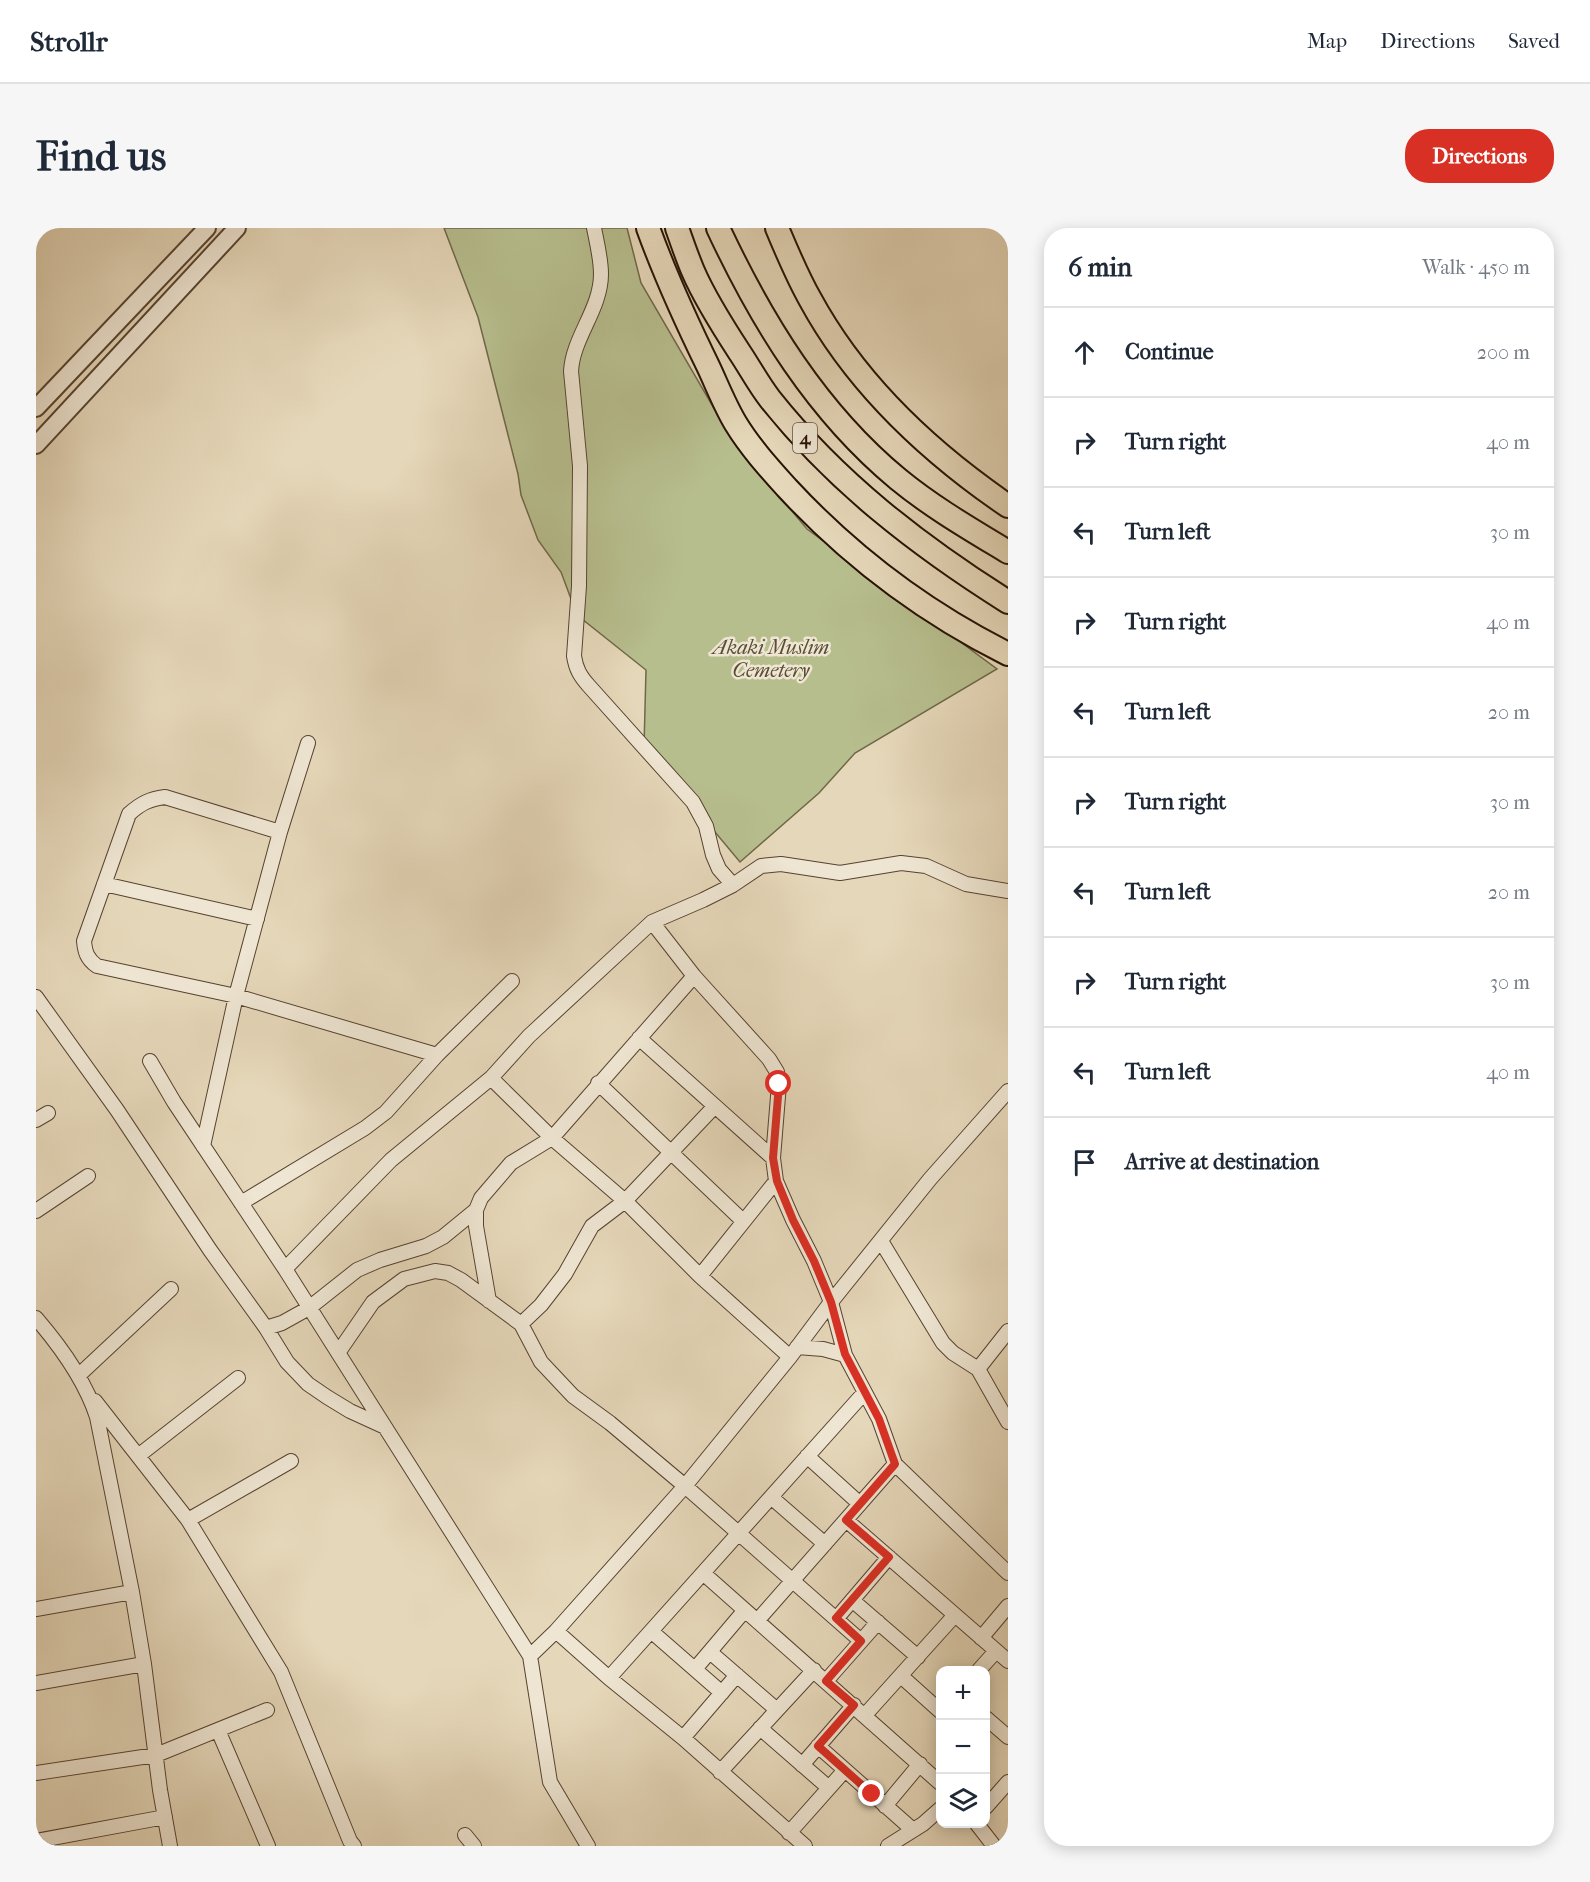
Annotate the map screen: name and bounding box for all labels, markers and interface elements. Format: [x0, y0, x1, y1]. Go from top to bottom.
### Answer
text: Strollr [30, 25, 108, 58]
text: Map [1307, 29, 1347, 53]
text: Directions [1380, 29, 1475, 53]
text: Saved [1508, 29, 1560, 53]
button: Directions [1405, 129, 1554, 183]
text: Find us [36, 132, 166, 181]
text: 6 min [1068, 252, 1132, 283]
text: Walk · 450 m [1422, 256, 1530, 279]
icon: ahead [1068, 336, 1101, 369]
text: Continue [1125, 339, 1214, 365]
text: 200 m [1477, 341, 1530, 364]
road number: 4 [793, 423, 817, 453]
icon: right [1068, 426, 1101, 459]
text: Turn right [1125, 429, 1226, 455]
text: 40 m [1486, 431, 1530, 454]
icon: left [1068, 516, 1101, 549]
text: Turn left [1125, 519, 1211, 545]
text: 30 m [1490, 521, 1530, 544]
icon: right [1068, 606, 1101, 639]
text: Turn right [1125, 609, 1226, 635]
text: 40 m [1486, 611, 1530, 634]
park label: Akaki Muslim Cemetery [710, 636, 829, 682]
icon: left [1068, 696, 1101, 729]
text: Turn left [1125, 699, 1211, 725]
text: 20 m [1488, 701, 1530, 724]
icon: right [1068, 786, 1101, 819]
text: Turn right [1125, 789, 1226, 815]
text: 30 m [1490, 791, 1530, 814]
icon: left [1068, 876, 1101, 909]
text: Turn left [1125, 879, 1211, 905]
text: 20 m [1488, 881, 1530, 904]
icon: right [1068, 966, 1101, 999]
text: Turn right [1125, 969, 1226, 995]
text: 30 m [1490, 971, 1530, 994]
icon: left [1068, 1056, 1101, 1089]
text: Turn left [1125, 1059, 1211, 1085]
text: 40 m [1486, 1061, 1530, 1084]
route start [765, 1070, 791, 1096]
icon: arrive [1068, 1146, 1101, 1179]
text: Arrive at destination [1125, 1149, 1319, 1175]
map controls [936, 1666, 990, 1828]
button: + [936, 1666, 990, 1720]
button: − [936, 1720, 990, 1774]
button: layers [936, 1774, 990, 1828]
route end [858, 1780, 884, 1806]

